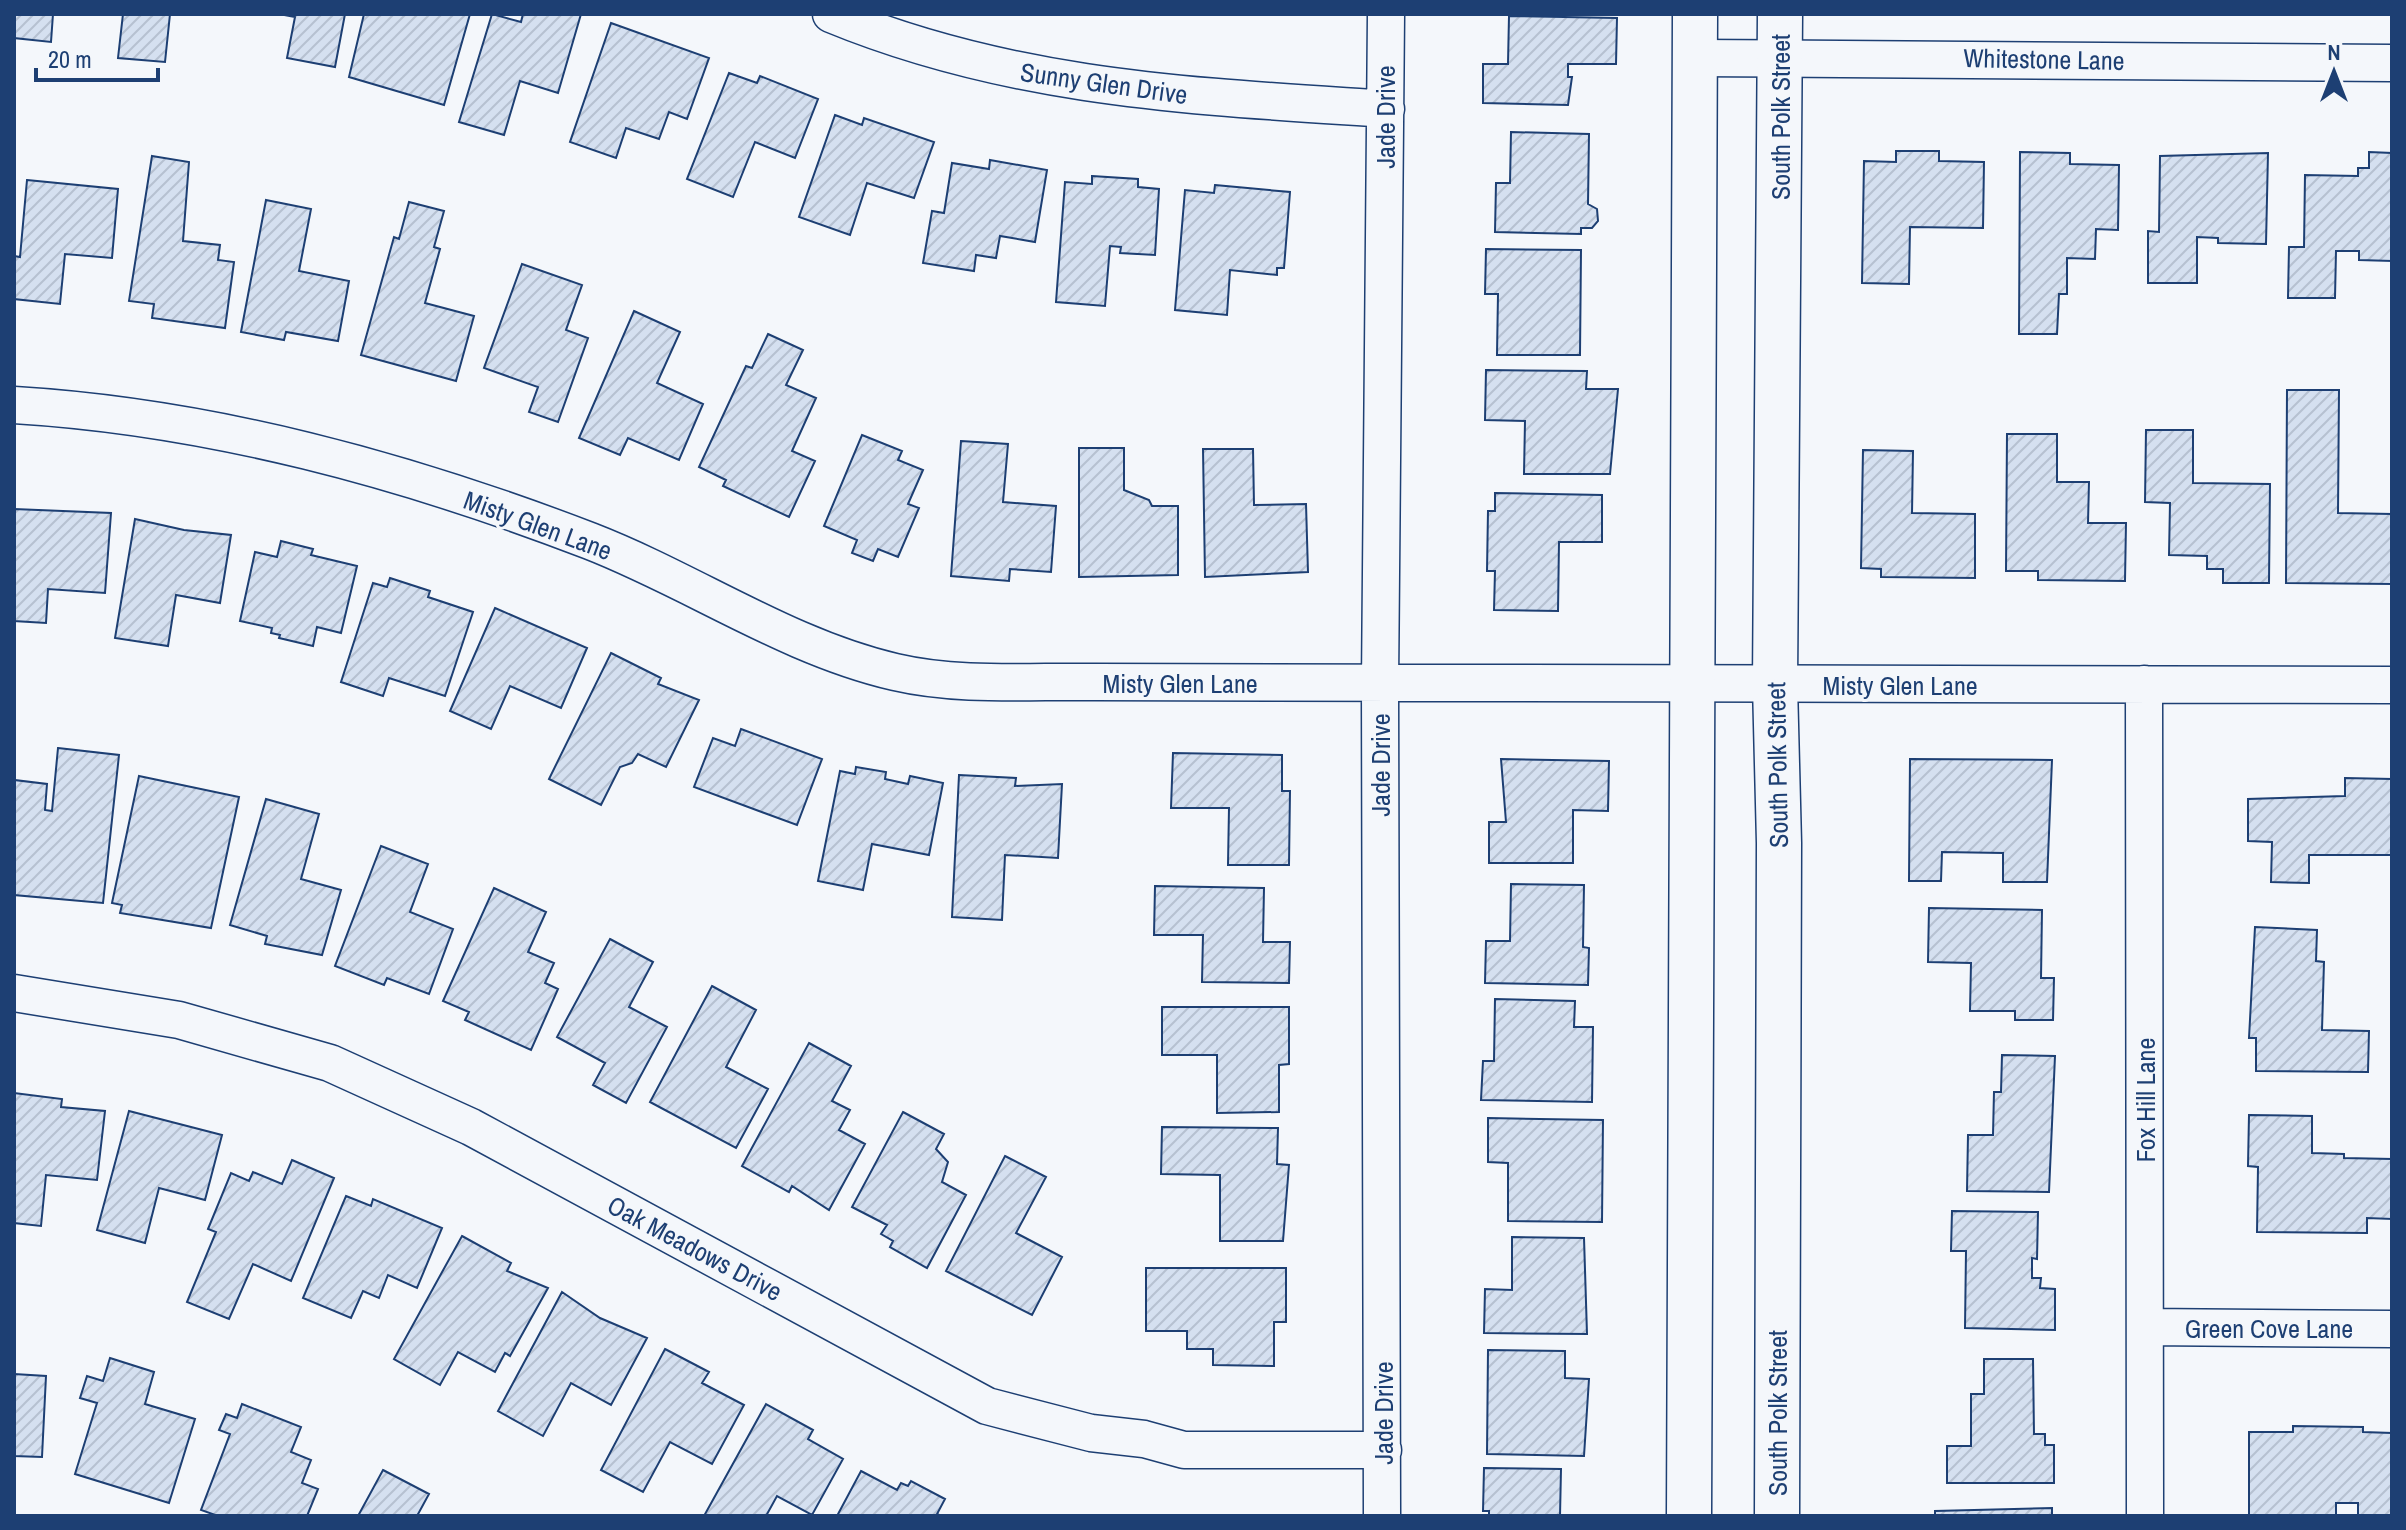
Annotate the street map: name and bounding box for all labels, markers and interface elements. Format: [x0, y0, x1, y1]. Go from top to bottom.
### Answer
scale bar [36, 32, 158, 82]
north arrow [2294, 32, 2374, 112]
street label: South Polk Street [1763, 34, 1798, 200]
text: N [2327, 37, 2341, 67]
street label: Whitestone Lane [1963, 40, 2125, 78]
text: 20 m [48, 43, 92, 75]
street label: Sunny Glen Drive [1018, 54, 1190, 112]
street label: Jade Drive [1368, 65, 1403, 169]
street label: Misty Glen Lane [459, 482, 617, 568]
street label: Misty Glen Lane [1102, 666, 1258, 701]
street label: Misty Glen Lane [1822, 668, 1978, 703]
street label: South Polk Street [1758, 682, 1796, 848]
street label: Jade Drive [1363, 713, 1398, 817]
street label: Fox Hill Lane [2128, 1038, 2163, 1162]
street label: Oak Meadows Drive [602, 1187, 788, 1309]
street label: Green Cove Lane [2185, 1311, 2353, 1346]
street label: South Polk Street [1760, 1330, 1795, 1496]
street label: Jade Drive [1366, 1361, 1401, 1465]

